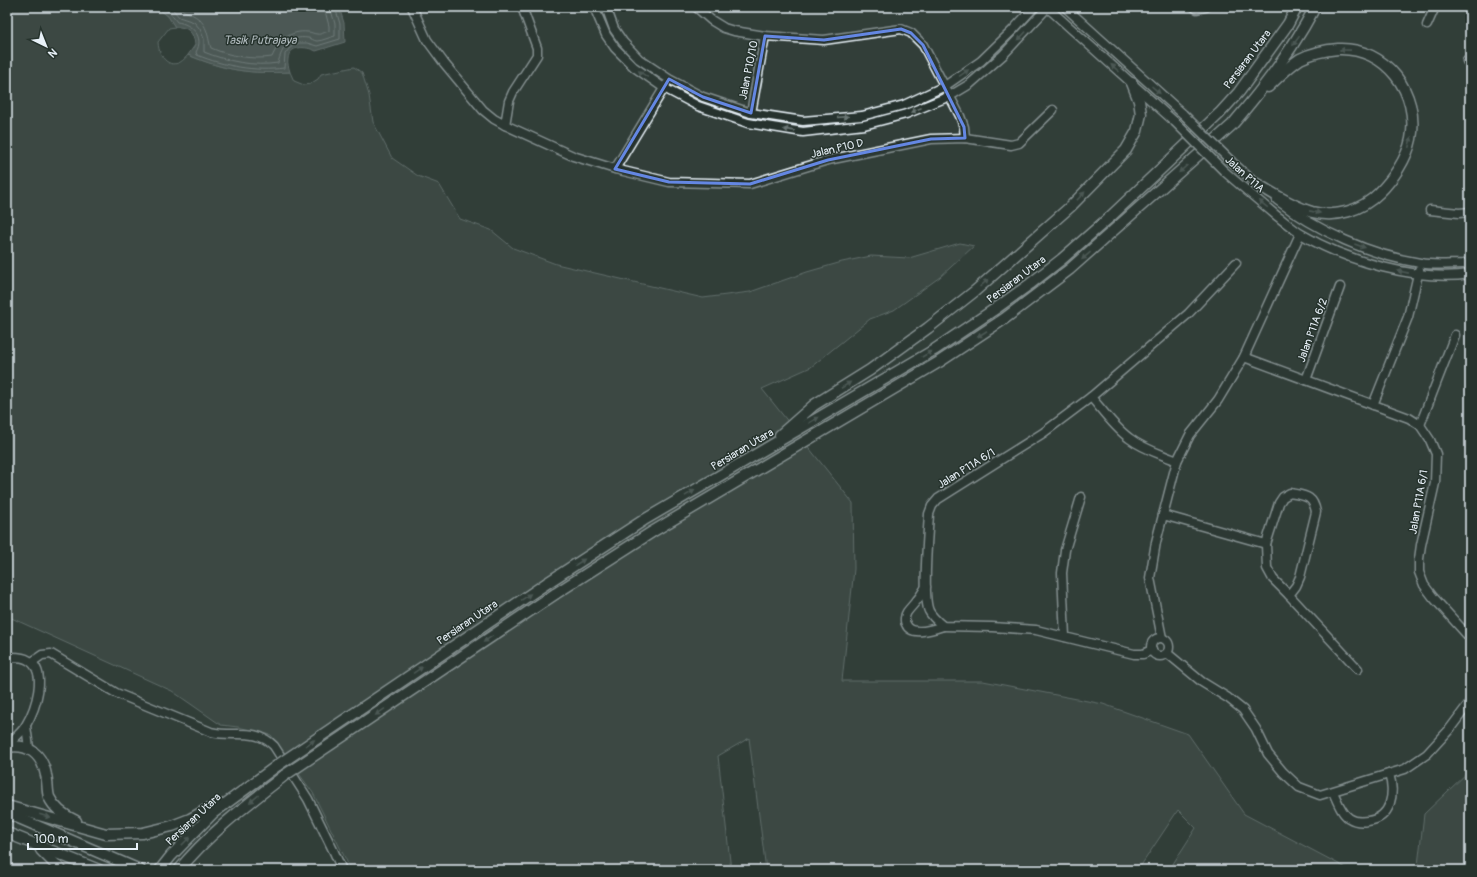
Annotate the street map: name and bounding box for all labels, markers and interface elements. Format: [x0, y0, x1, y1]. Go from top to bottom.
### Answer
north arrow [26, 26, 66, 66]
street label: Persiaran Utara [1221, 27, 1274, 91]
one-way arrow [1017, 31, 1026, 41]
water label: Tasik Putrajaya [223, 33, 298, 48]
one-way arrow [1292, 35, 1300, 46]
street label: Jalan P10/10 [736, 39, 761, 101]
text: N [45, 46, 60, 61]
one-way arrow [1339, 46, 1351, 53]
one-way arrow [1110, 63, 1120, 72]
one-way arrow [959, 69, 969, 77]
one-way arrow [638, 70, 649, 78]
one-way arrow [1151, 85, 1161, 94]
one-way arrow [685, 87, 696, 94]
one-way arrow [910, 107, 922, 113]
one-way arrow [837, 114, 850, 121]
one-way arrow [783, 126, 795, 132]
street label: Jalan P10 D [810, 136, 865, 161]
one-way arrow [1407, 136, 1413, 149]
street label: Jalan P11A [1222, 153, 1267, 195]
one-way arrow [1178, 164, 1188, 174]
one-way arrow [1076, 191, 1086, 201]
one-way arrow [1257, 200, 1268, 209]
one-way arrow [1309, 209, 1321, 215]
one-way arrow [1354, 243, 1366, 249]
one-way arrow [1080, 251, 1091, 260]
street label: Persiaran Utara [984, 253, 1048, 306]
one-way arrow [1397, 268, 1410, 274]
one-way arrow [979, 278, 989, 288]
street label: Jalan P11A 6/2 [1295, 296, 1330, 364]
one-way arrow [977, 330, 987, 338]
one-way arrow [921, 351, 933, 358]
one-way arrow [841, 381, 851, 389]
one-way arrow [808, 416, 820, 423]
street label: Persiaran Utara [709, 426, 776, 473]
street label: Jalan P11A 6/1 [935, 446, 997, 491]
street label: Jalan P11A 6/1 [1406, 469, 1431, 535]
one-way arrow [684, 489, 696, 496]
one-way arrow [574, 558, 586, 565]
one-way arrow [520, 593, 531, 601]
street label: Persiaran Utara [434, 597, 500, 648]
one-way arrow [482, 635, 493, 643]
one-way arrow [413, 666, 423, 674]
one-way arrow [375, 708, 385, 716]
one-way arrow [305, 739, 315, 747]
street label: Persiaran Utara [163, 791, 224, 848]
one-way arrow [249, 795, 260, 803]
one-way arrow [38, 814, 51, 820]
scale bar [28, 825, 137, 851]
text: 100 m [34, 832, 69, 847]
one-way arrow [181, 836, 191, 846]

